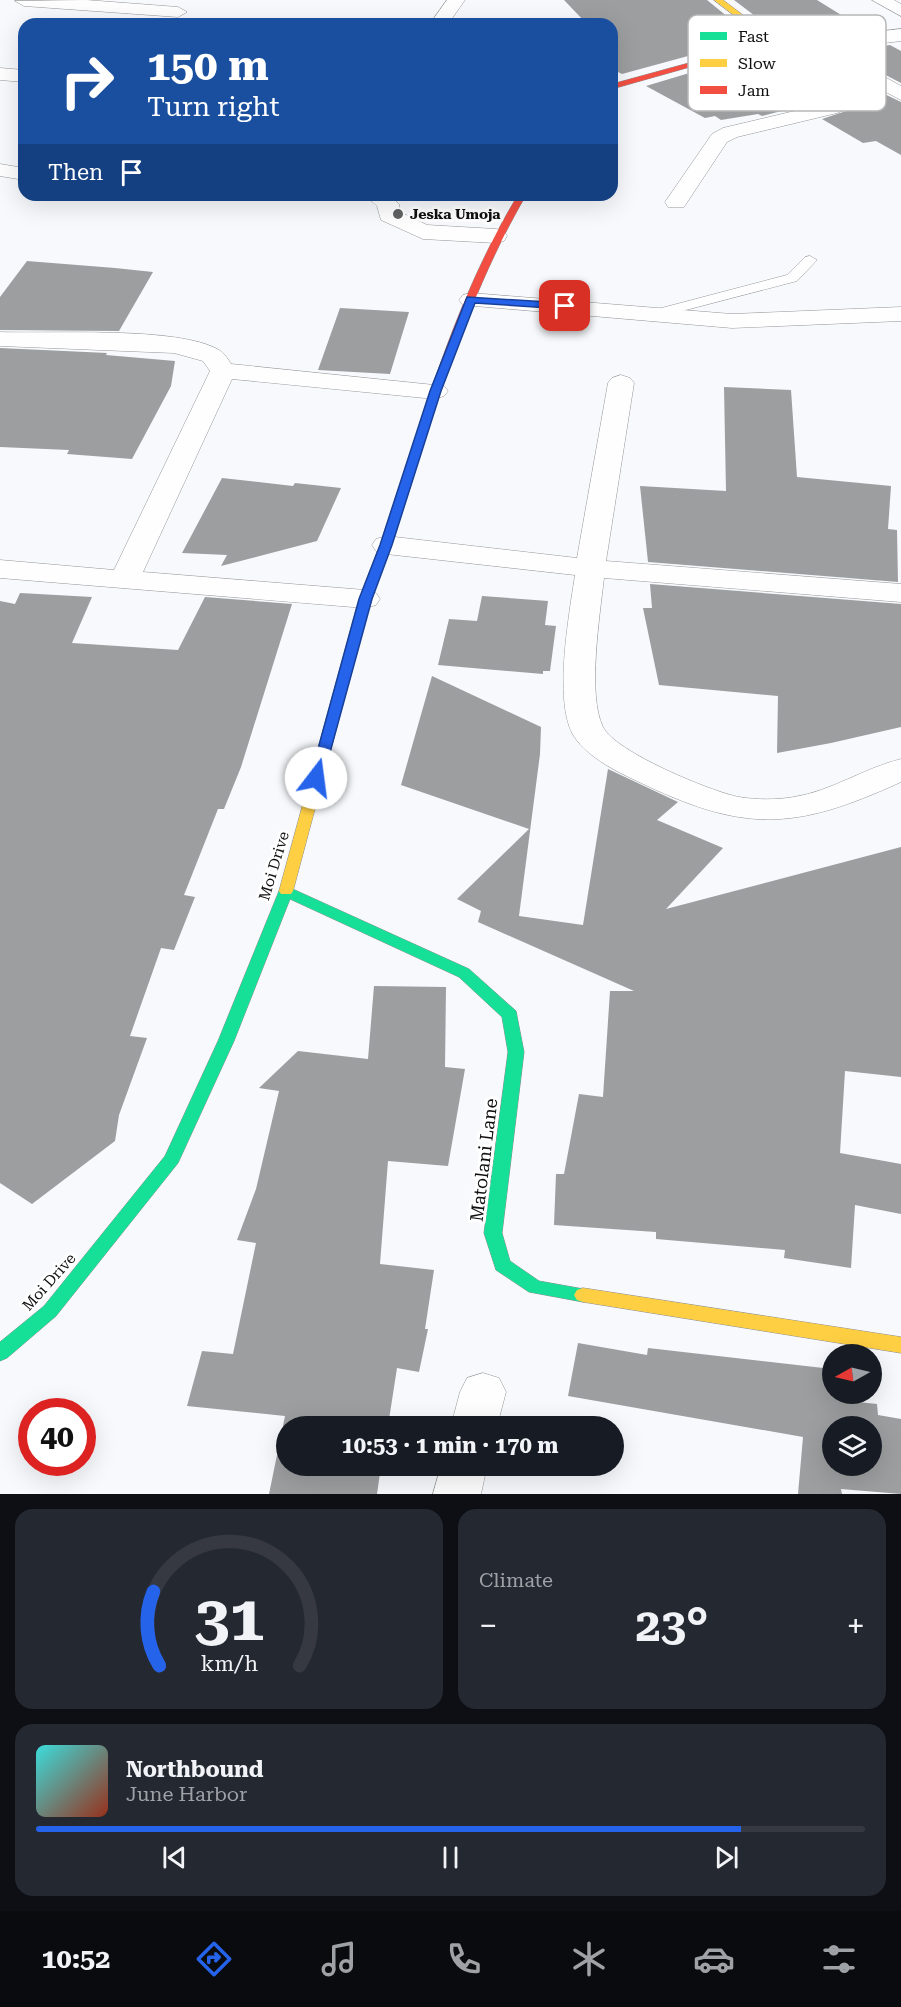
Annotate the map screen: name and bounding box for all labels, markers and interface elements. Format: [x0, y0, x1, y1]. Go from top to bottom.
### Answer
legend [688, 15, 886, 111]
text: Fast [738, 27, 769, 46]
text: 150 m [147, 41, 269, 90]
icon: right [48, 42, 126, 120]
text: Slow [738, 54, 776, 73]
text: Jam [738, 81, 770, 100]
text: Turn right [147, 91, 280, 123]
icon: arrive [115, 156, 148, 189]
text: Then [48, 160, 103, 185]
place label: Jeska Umoja [410, 206, 501, 222]
marker: Jeska Umoja [391, 207, 405, 221]
pin [539, 280, 590, 331]
icon: arrive [548, 289, 581, 322]
position arrow [284, 746, 348, 810]
street label: Moi Drive [255, 829, 293, 903]
street label: Matolani Lane [466, 1097, 501, 1223]
street label: Moi Drive [19, 1250, 79, 1314]
north arrow [822, 1344, 882, 1404]
map controls [822, 1344, 882, 1476]
speed limit sign: 40 [18, 1398, 96, 1476]
button: layers [822, 1416, 882, 1476]
text: 10:53 · 1 min · 170 m [341, 1433, 559, 1458]
text: Climate [479, 1568, 553, 1592]
text: 31 [194, 1582, 264, 1655]
text: 23° [636, 1599, 708, 1652]
text: − [479, 1606, 497, 1645]
text: + [847, 1606, 865, 1645]
text: km/h [200, 1651, 258, 1676]
text: Northbound [126, 1757, 264, 1782]
text: June Harbor [126, 1782, 247, 1806]
icon: previous [158, 1841, 191, 1874]
icon: pause [434, 1841, 467, 1874]
icon: next [710, 1841, 743, 1874]
icon: directions [193, 1938, 235, 1980]
icon: music [318, 1938, 360, 1980]
icon: phone [443, 1938, 485, 1980]
icon: climate [568, 1938, 610, 1980]
icon: car [693, 1938, 735, 1980]
icon: filters [818, 1938, 860, 1980]
text: 10:52 [41, 1943, 110, 1975]

